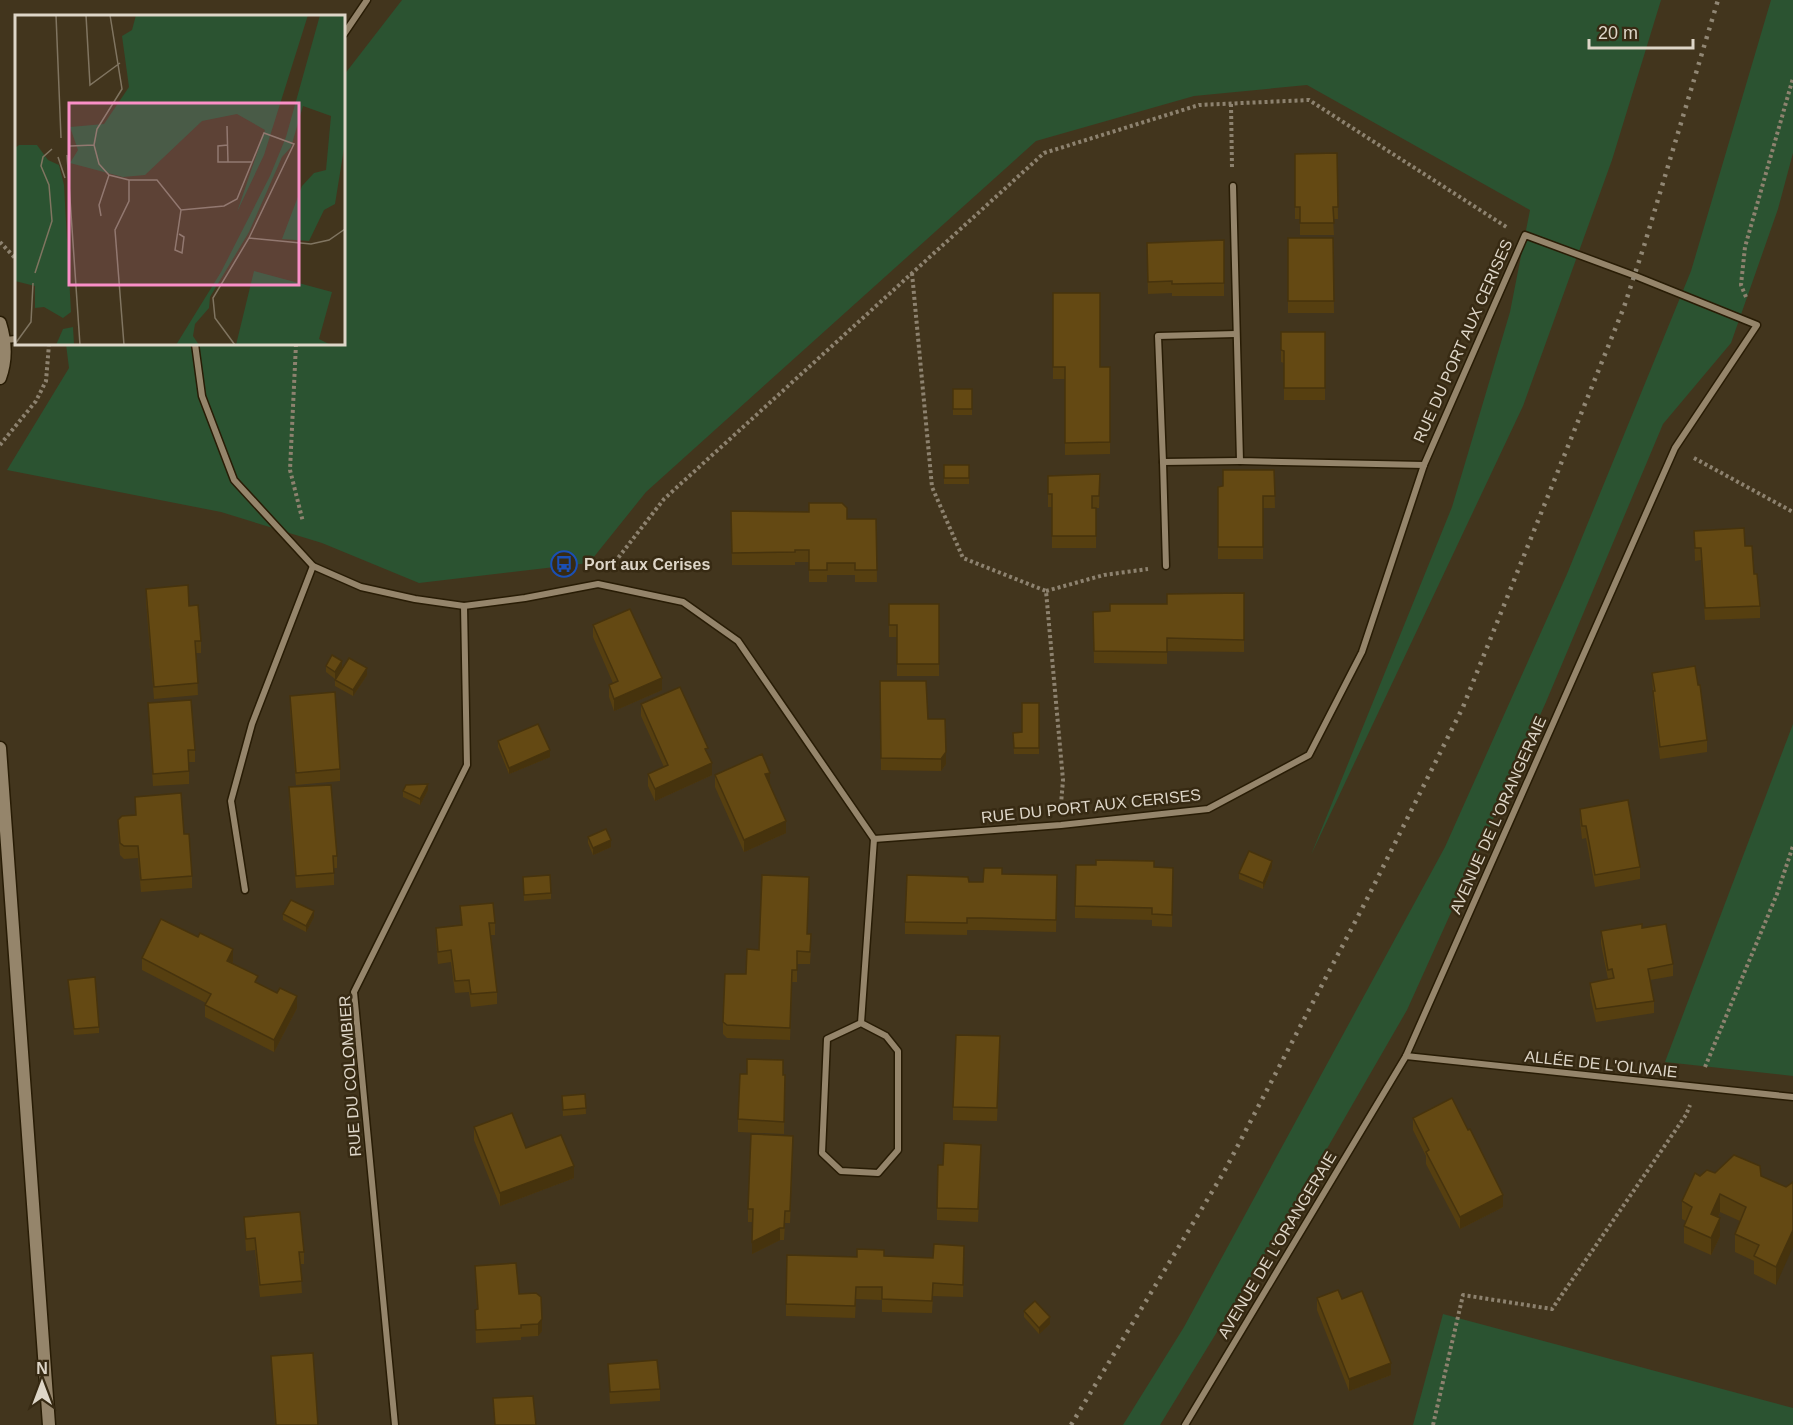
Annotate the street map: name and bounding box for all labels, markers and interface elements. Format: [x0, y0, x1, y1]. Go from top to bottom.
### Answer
scale bar [1589, 12, 1692, 50]
inset map [15, 15, 345, 345]
text: 20 m [1598, 23, 1638, 43]
street label: RUE DU PORT AUX CERISES [1410, 237, 1516, 445]
bus stop icon: Port aux Cerises [549, 549, 579, 579]
place label: Port aux Cerises [584, 556, 710, 573]
street label: AVENUE DE L'ORANGERAIE [1447, 714, 1549, 916]
street label: RUE DU PORT AUX CERISES [980, 786, 1202, 826]
street label: RUE DU COLOMBIER [336, 995, 364, 1157]
street label: ALLÉE DE L'OLIVAIE [1524, 1047, 1679, 1080]
street label: AVENUE DE L'ORANGERAIE [1215, 1149, 1339, 1341]
north arrow [12, 1353, 72, 1413]
text: N [36, 1360, 48, 1377]

